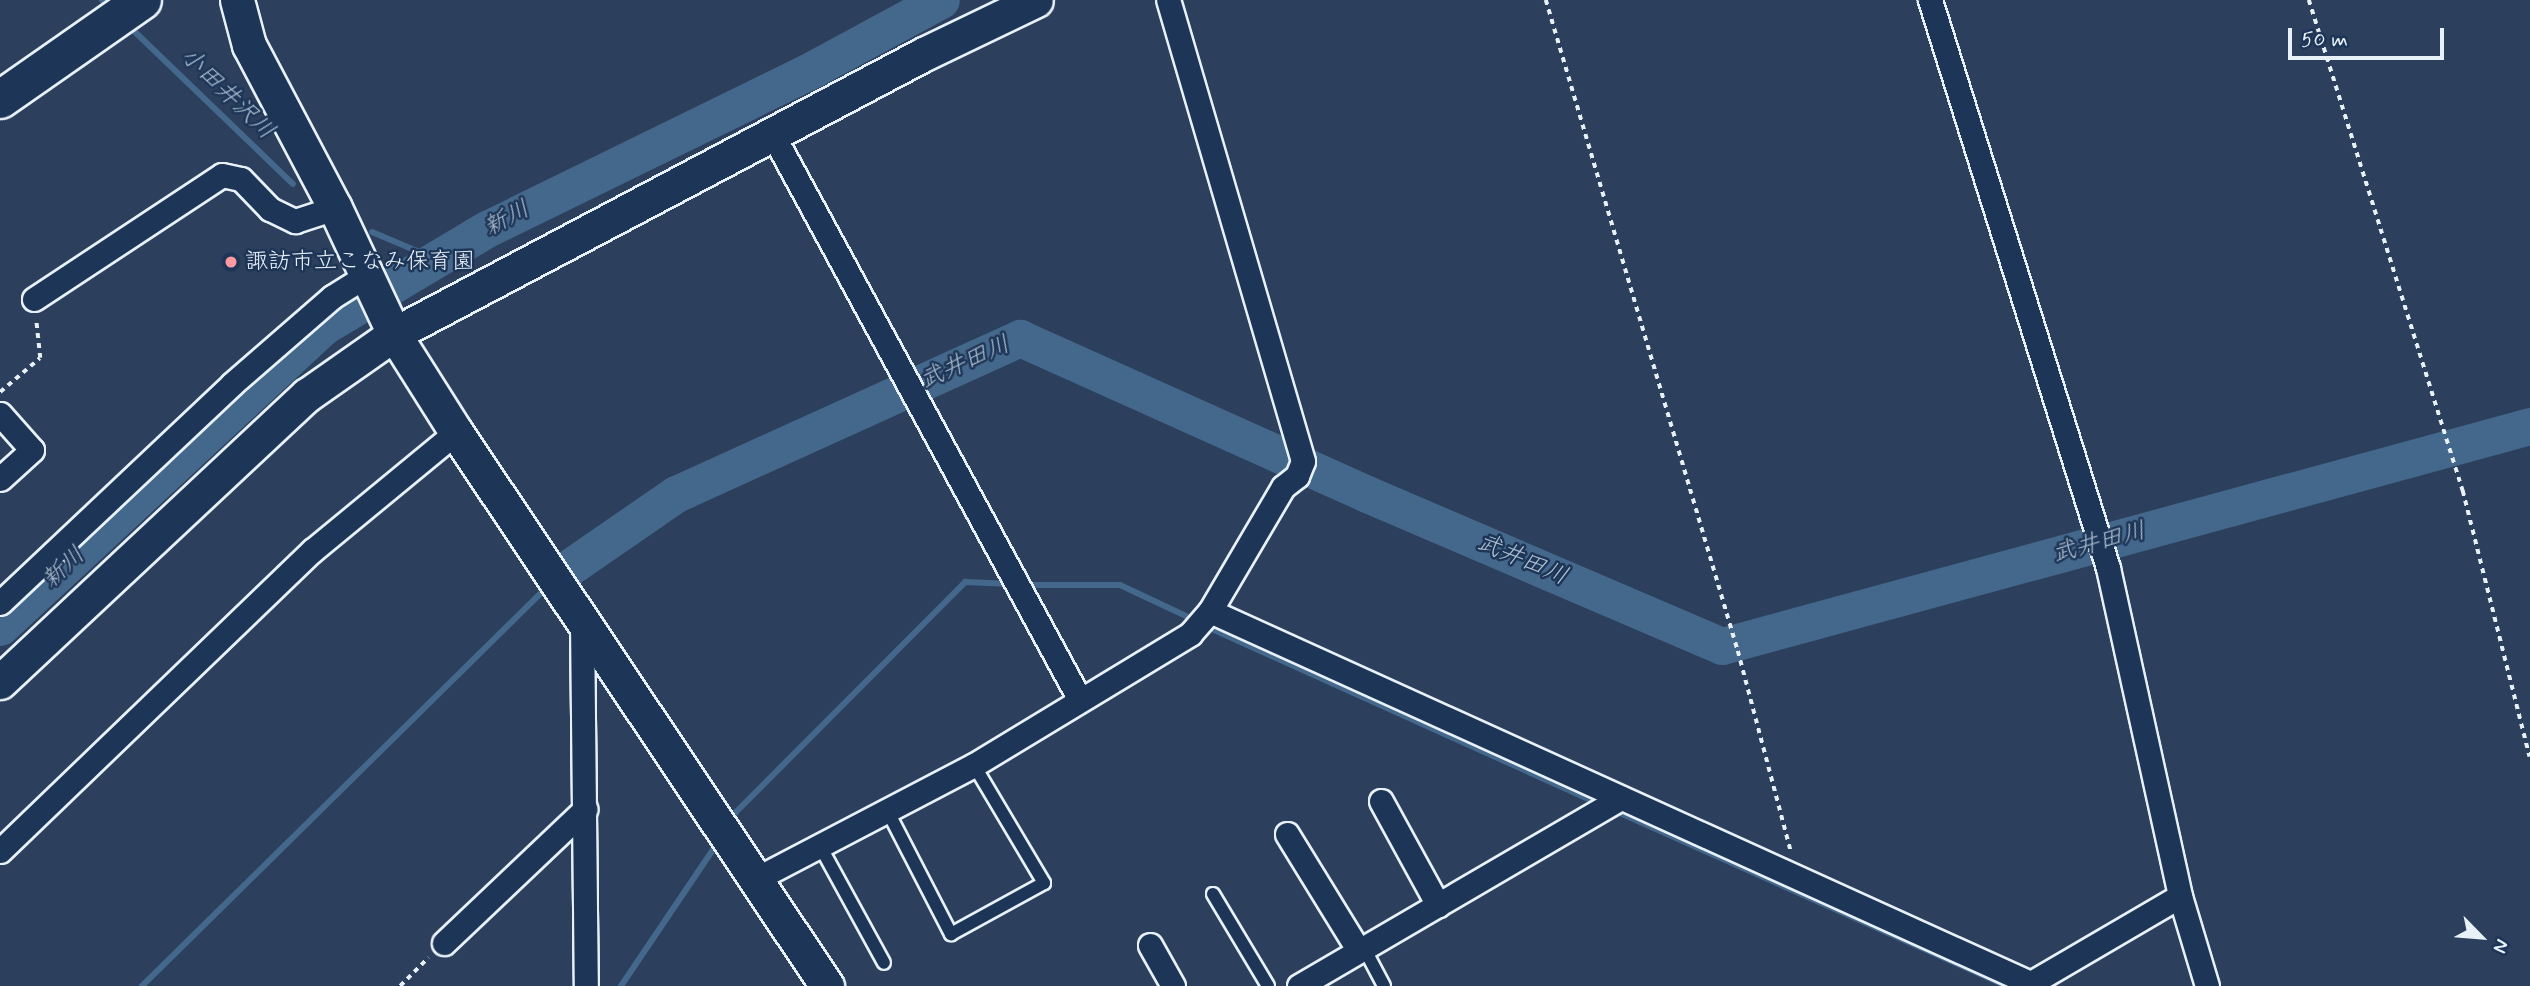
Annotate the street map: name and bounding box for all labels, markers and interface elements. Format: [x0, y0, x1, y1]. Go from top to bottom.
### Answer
scale bar [2292, 14, 2448, 58]
text: 50 m [2301, 26, 2348, 54]
water label: 小田井沢川 [174, 42, 280, 146]
water label: 新川 [479, 195, 535, 243]
place label: 諏訪市立こなみ保育園 [245, 248, 475, 276]
marker: 諏訪市立こなみ保育園 [223, 254, 239, 270]
water label: 武井田川 [915, 330, 1015, 396]
water label: 武井田川 [2049, 517, 2149, 569]
water label: 武井田川 [1472, 528, 1572, 592]
water label: 新川 [37, 541, 91, 595]
north arrow [2446, 902, 2516, 972]
text: N [2486, 935, 2514, 957]

